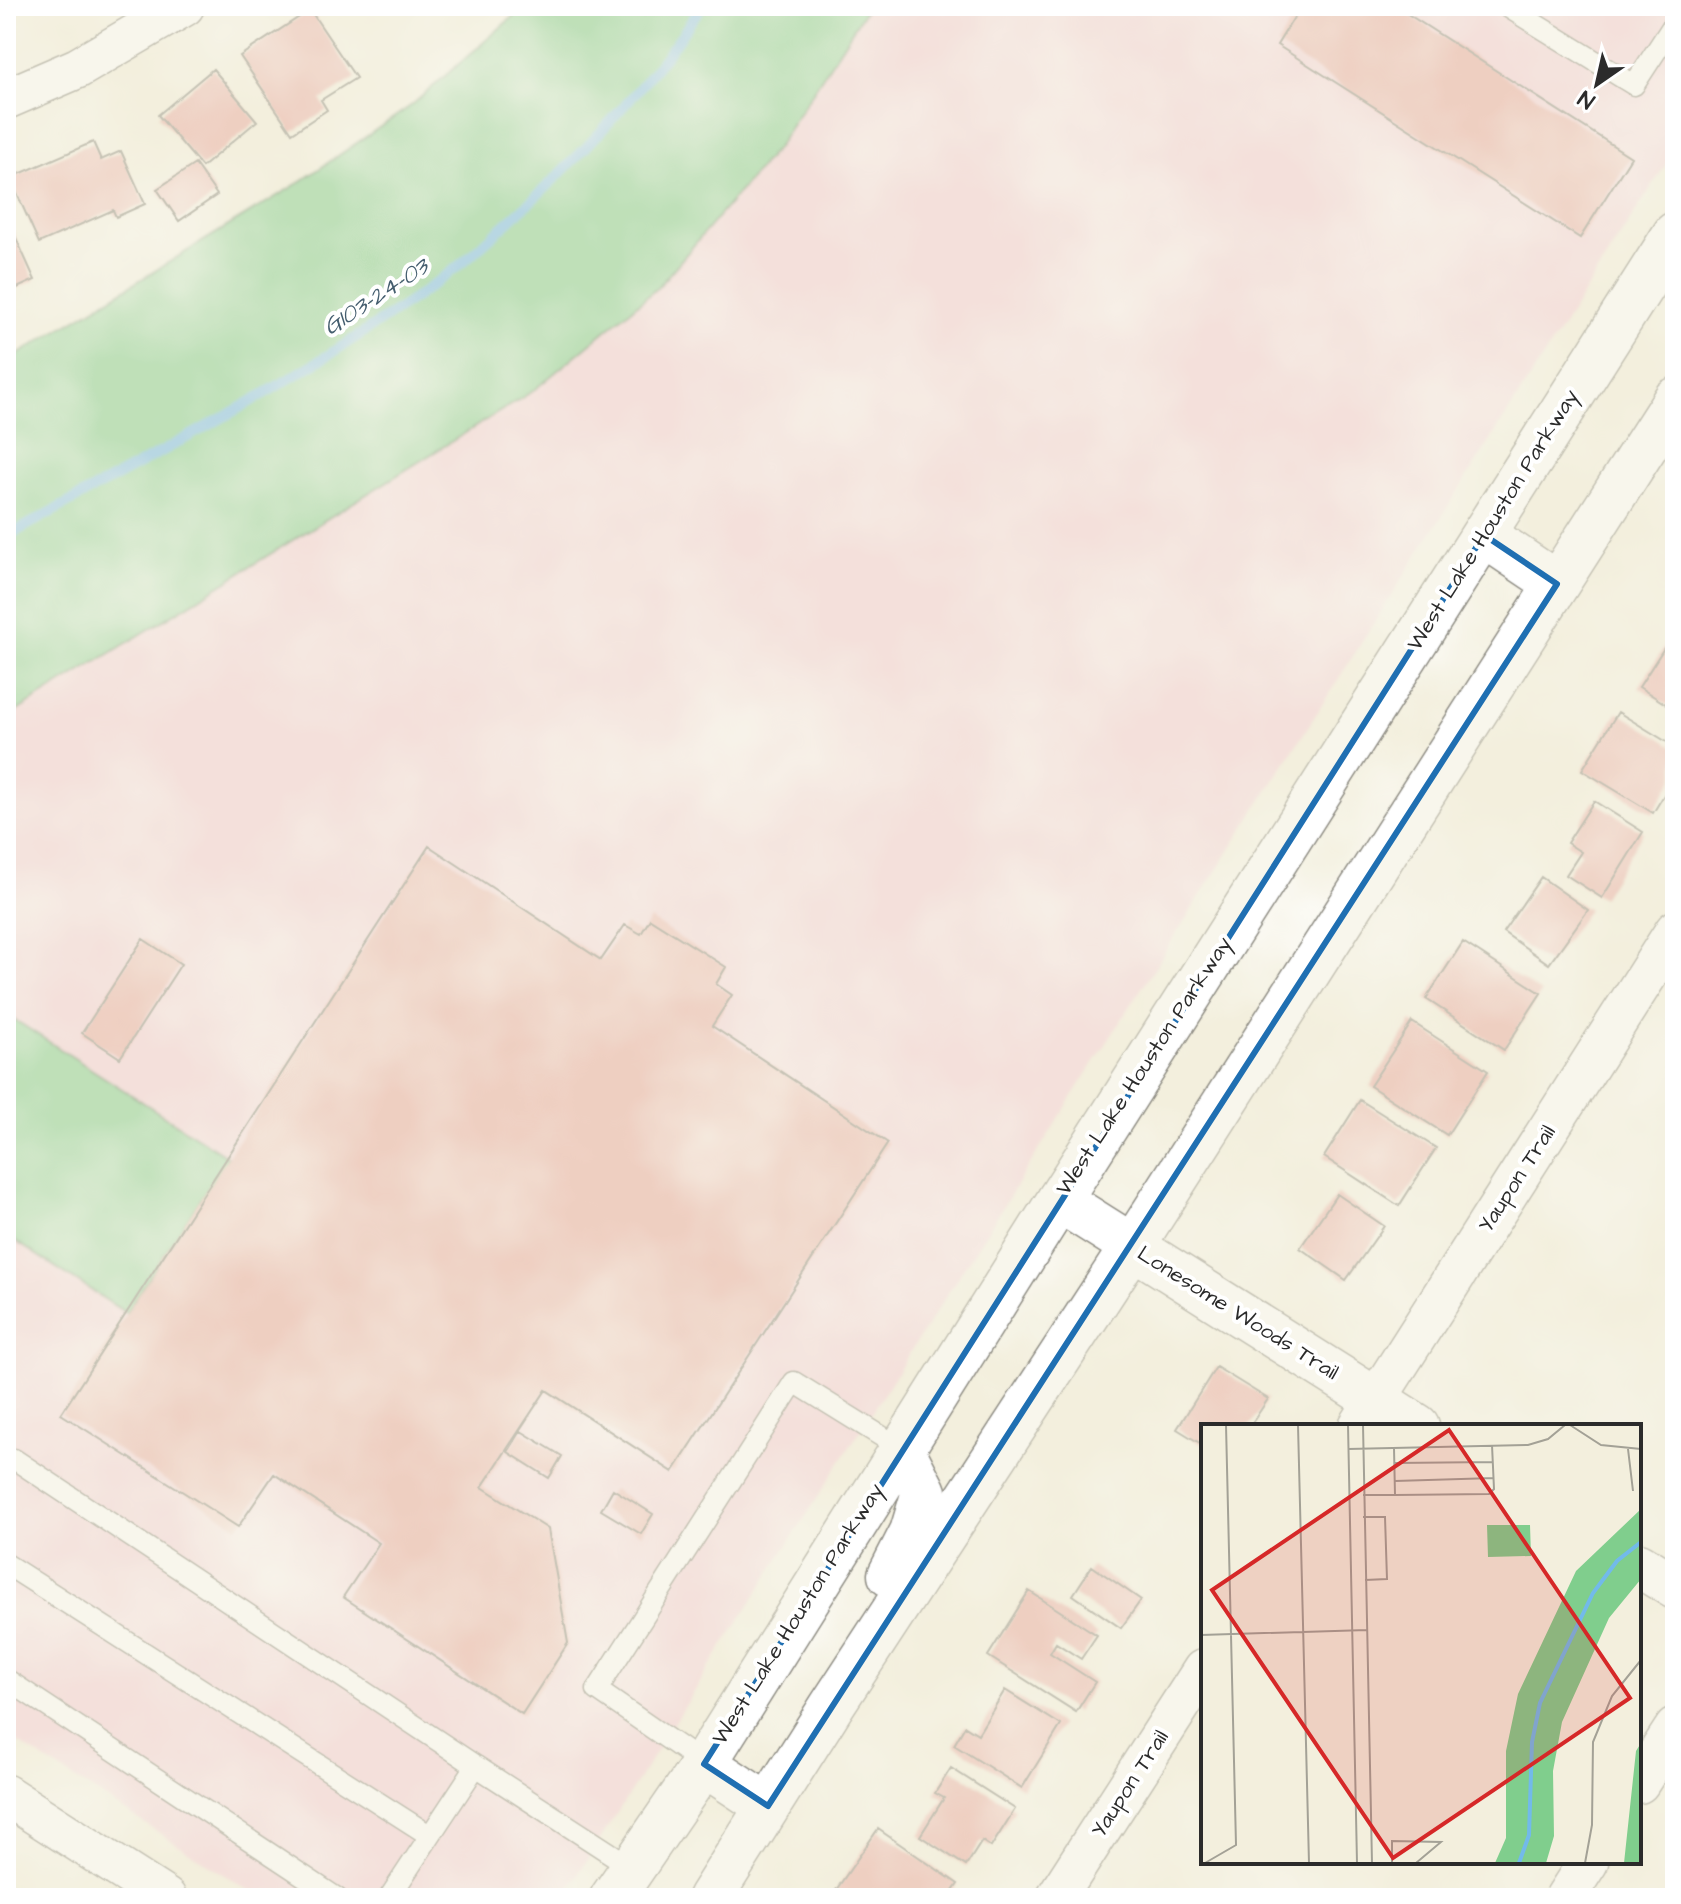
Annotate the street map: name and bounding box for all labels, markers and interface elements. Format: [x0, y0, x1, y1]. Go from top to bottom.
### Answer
north arrow [1557, 44, 1637, 124]
text: N [1572, 83, 1601, 116]
water label: G103-24-03 [317, 249, 438, 344]
street label: West Lake Houston Parkway [1400, 383, 1587, 657]
street label: West Lake Houston Parkway [1049, 931, 1240, 1202]
street label: Yaupon Trail [1471, 1119, 1563, 1239]
street label: Lonesome Woods Trail [1131, 1238, 1345, 1388]
inset map [1201, 1424, 1641, 1864]
street label: West Lake Houston Parkway [705, 1477, 892, 1751]
street label: Yaupon Trail [1084, 1724, 1176, 1844]

